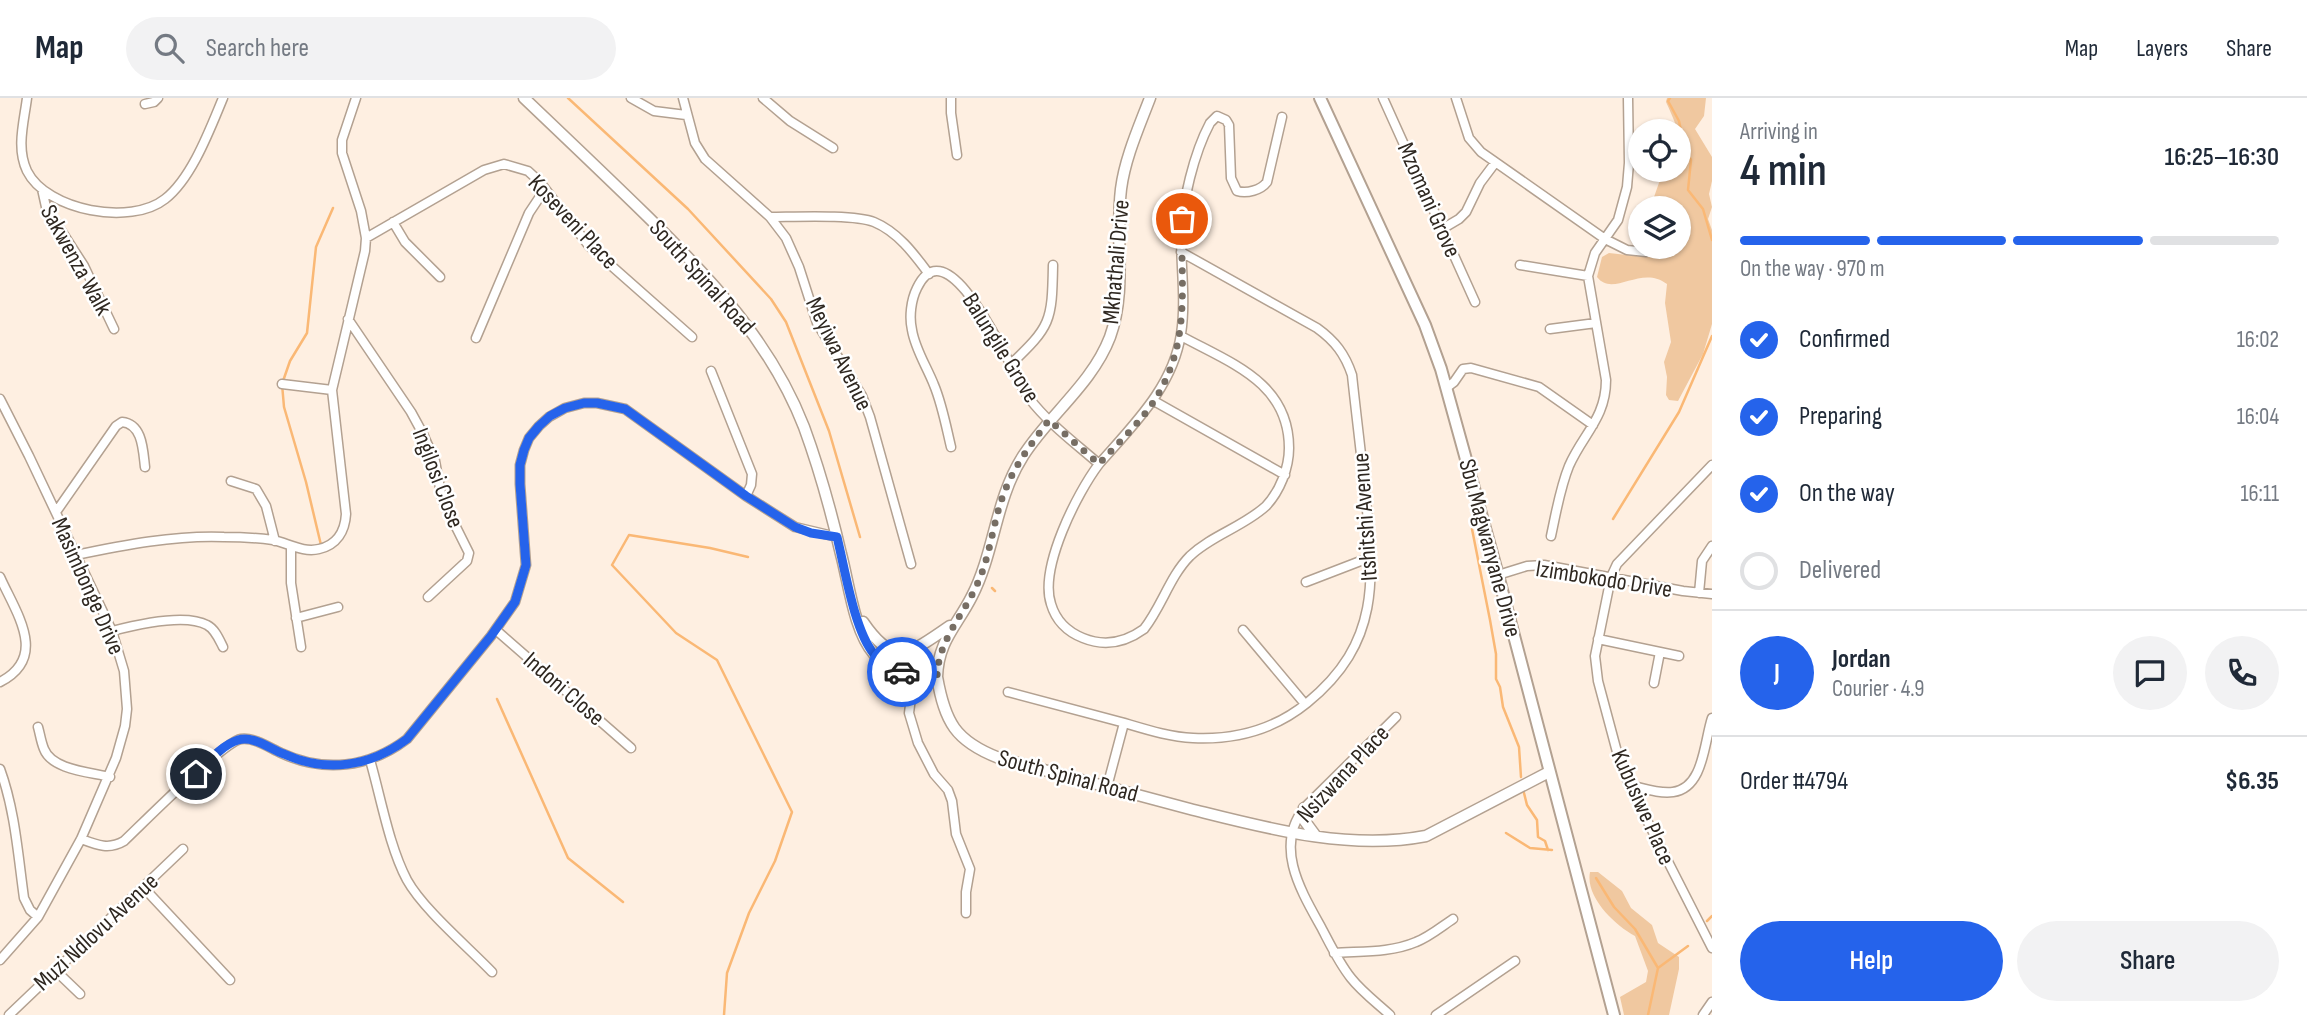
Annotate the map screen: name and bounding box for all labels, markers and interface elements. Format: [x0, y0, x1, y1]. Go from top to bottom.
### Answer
search box [126, 17, 616, 80]
text: Map [35, 28, 84, 68]
icon: search [150, 29, 188, 67]
text: Search here [206, 33, 309, 64]
text: Map [2065, 34, 2098, 63]
text: Layers [2136, 34, 2188, 63]
text: Share [2226, 34, 2272, 63]
text: Arriving in [1740, 118, 1818, 146]
map controls [1628, 119, 1691, 259]
button: locate [1628, 119, 1691, 182]
street label: Mzomani Grove [1391, 138, 1467, 262]
text: 16:25–16:30 [2165, 142, 2279, 173]
text: 4 min [1740, 144, 1827, 199]
street label: Koseveni Place [522, 169, 624, 275]
pin [1152, 189, 1212, 249]
button: layers [1628, 196, 1691, 259]
street label: Mkhathali Drive [1096, 199, 1136, 325]
street label: Sakwenza Walk [34, 200, 118, 320]
icon: bag [1163, 200, 1201, 238]
street label: South Spinal Road [643, 214, 761, 340]
text: On the way · 970 m [1740, 255, 1885, 283]
street label: Balungile Grove [956, 288, 1046, 408]
street label: Meyiwa Avenue [799, 293, 879, 415]
icon: check [1740, 321, 1778, 359]
text: Confirmed [1799, 324, 1890, 355]
text: 16:02 [2237, 326, 2279, 354]
icon: check [1740, 398, 1778, 436]
text: Preparing [1799, 401, 1882, 432]
text: 16:04 [2237, 403, 2279, 431]
street label: Ingilosi Close [406, 424, 470, 532]
street label: Itshitshi Avenue [1346, 452, 1384, 582]
street label: Sbu Magwanyane Drive [1452, 456, 1528, 640]
icon: check [1740, 475, 1778, 513]
text: On the way [1799, 478, 1895, 509]
text: 16:11 [2240, 480, 2279, 508]
street label: Masimbonge Drive [45, 513, 131, 659]
street label: Izimbokodo Drive [1534, 554, 1674, 604]
text: Delivered [1799, 555, 1881, 586]
button: chat [2113, 636, 2187, 710]
button: phone [2205, 636, 2279, 710]
courier [867, 637, 937, 707]
text: Jordan [1832, 644, 1890, 675]
street label: Indoni Close [518, 646, 610, 732]
icon: car [883, 653, 921, 691]
text: J [1774, 658, 1780, 689]
text: Courier · 4.9 [1832, 675, 1924, 703]
street label: Nsizwana Place [1291, 719, 1395, 829]
street label: South Spinal Road [995, 743, 1141, 809]
pin [166, 744, 226, 804]
street label: Kubusiwe Place [1605, 745, 1681, 869]
icon: home [177, 755, 215, 793]
text: Order #4794 [1740, 766, 1848, 797]
text: $6.35 [2225, 766, 2279, 797]
street label: Muzi Ndlovu Avenue [28, 867, 164, 997]
button: Help [1740, 921, 2003, 1001]
button: Share [2017, 921, 2279, 1001]

